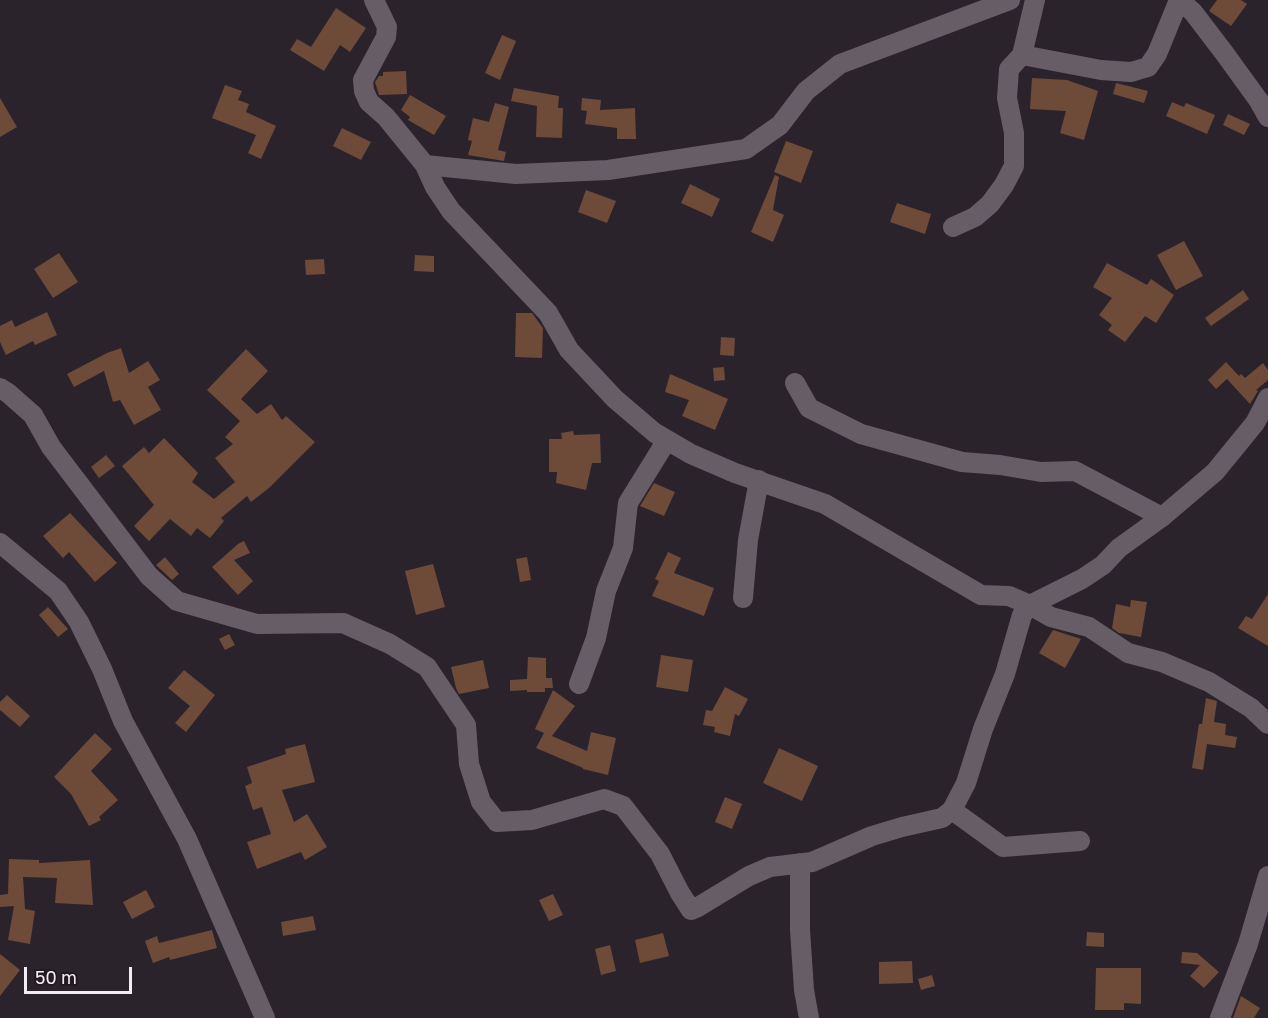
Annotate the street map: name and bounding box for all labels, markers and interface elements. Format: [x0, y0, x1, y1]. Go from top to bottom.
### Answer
scale bar [27, 955, 135, 993]
text: 50 m [35, 966, 77, 988]

